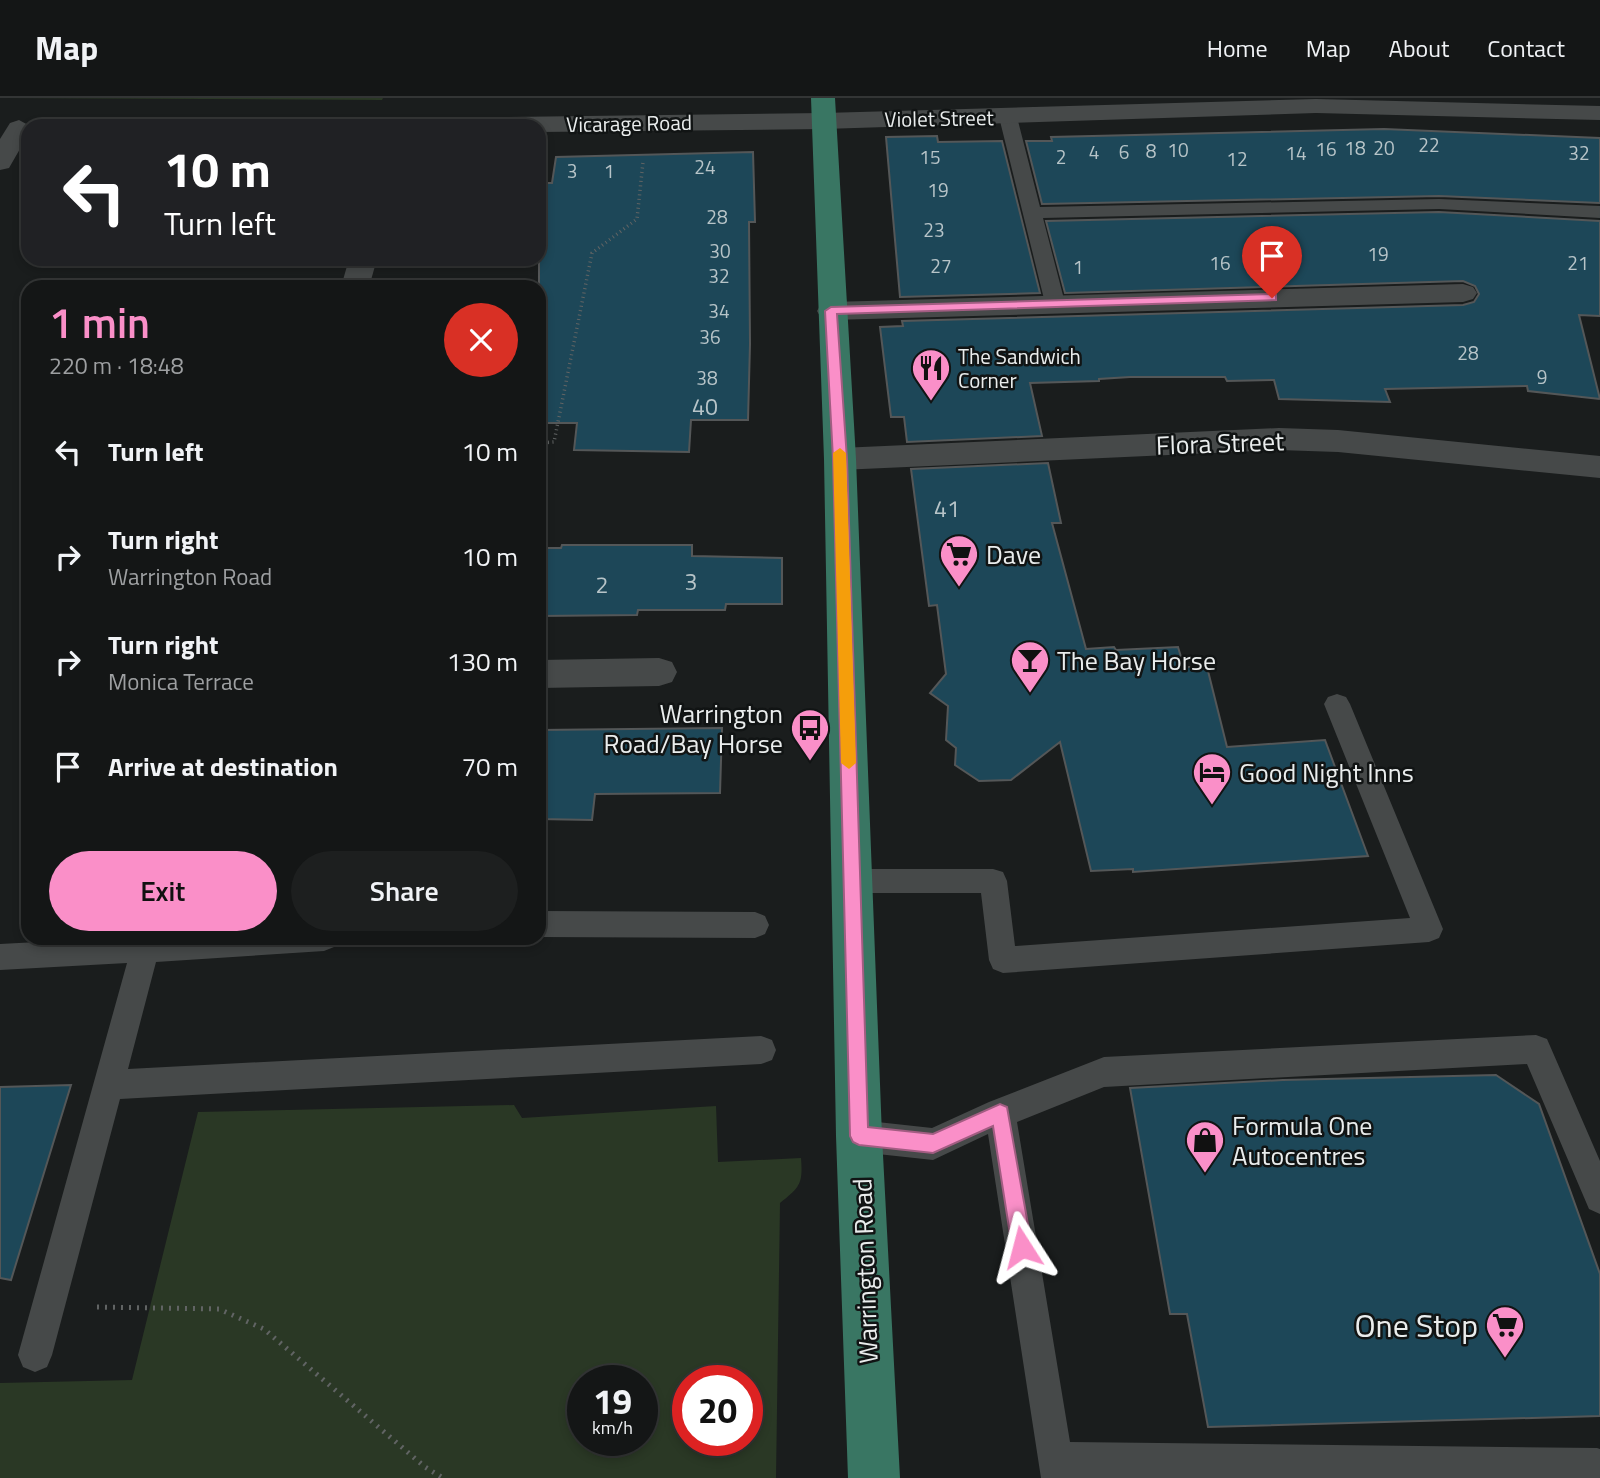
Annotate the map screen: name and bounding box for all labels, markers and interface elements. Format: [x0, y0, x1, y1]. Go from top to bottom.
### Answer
text: Map [35, 23, 98, 73]
text: Home [1207, 30, 1268, 66]
text: Map [1306, 30, 1351, 66]
text: About [1389, 30, 1449, 66]
text: Contact [1487, 30, 1565, 66]
street label: Violet Street [884, 101, 995, 135]
street label: Vicarage Road [566, 106, 692, 140]
house number: 22 [1418, 130, 1440, 159]
text: 10 m [164, 131, 271, 206]
house number: 18 [1344, 133, 1366, 162]
house number: 20 [1373, 133, 1395, 162]
house number: 16 [1315, 134, 1337, 163]
house number: 10 [1167, 135, 1189, 164]
house number: 8 [1146, 136, 1157, 165]
house number: 4 [1089, 137, 1099, 166]
house number: 6 [1119, 137, 1129, 166]
house number: 14 [1285, 138, 1307, 167]
house number: 32 [1568, 138, 1590, 167]
house number: 15 [919, 142, 941, 171]
house number: 2 [1056, 142, 1066, 171]
house number: 12 [1226, 144, 1248, 173]
icon: left [49, 147, 140, 238]
house number: 24 [694, 152, 716, 181]
house number: 3 [567, 156, 577, 185]
house number: 1 [604, 156, 614, 185]
house number: 19 [927, 175, 949, 204]
text: Turn left [164, 199, 276, 247]
house number: 28 [706, 202, 728, 231]
house number: 23 [923, 215, 945, 244]
pin [1242, 226, 1302, 298]
house number: 30 [709, 236, 731, 265]
icon: arrive [1253, 237, 1291, 275]
house number: 19 [1367, 239, 1389, 268]
house number: 16 [1209, 248, 1231, 277]
house number: 21 [1567, 248, 1589, 277]
house number: 27 [930, 251, 952, 280]
house number: 1 [1073, 252, 1083, 281]
house number: 32 [708, 261, 730, 290]
text: 1 min [49, 290, 150, 354]
house number: 34 [708, 296, 730, 325]
button: close [444, 303, 518, 377]
house number: 36 [699, 322, 721, 351]
house number: 28 [1457, 338, 1479, 367]
place label: The Sandwich Corner [958, 340, 1081, 396]
restaurant icon: The Sandwich Corner [910, 347, 952, 402]
text: 220 m · 18:48 [49, 348, 184, 383]
house number: 9 [1537, 362, 1547, 391]
house number: 38 [696, 363, 718, 392]
house number: 40 [692, 389, 718, 424]
street label: Flora Street [1155, 421, 1285, 465]
text: Turn left [108, 432, 203, 471]
text: 10 m [461, 432, 518, 471]
icon: left [49, 433, 87, 471]
house number: 41 [934, 491, 960, 526]
text: Turn right [108, 520, 219, 559]
supermarket icon: Dave [938, 533, 980, 588]
place label: Dave [986, 535, 1041, 574]
text: 10 m [461, 537, 518, 576]
icon: right [49, 538, 87, 576]
text: Warrington Road [108, 559, 272, 594]
house number: 3 [685, 564, 697, 599]
house number: 2 [596, 567, 608, 602]
text: Turn right [108, 625, 219, 664]
bar icon: The Bay Horse [1009, 639, 1051, 694]
place label: The Bay Horse [1057, 641, 1216, 680]
text: 130 m [447, 642, 518, 681]
icon: right [49, 643, 87, 681]
text: Monica Terrace [108, 664, 254, 699]
place label: Warrington Road/Bay Horse [603, 694, 783, 763]
bus stop icon: Warrington Road/Bay Horse [789, 707, 831, 762]
text: Arrive at destination [108, 747, 338, 786]
text: 70 m [461, 747, 518, 786]
icon: arrive [49, 748, 87, 786]
hotel icon: Good Night Inns [1191, 751, 1233, 806]
place label: Good Night Inns [1239, 753, 1414, 792]
button: Exit [49, 851, 277, 931]
button: Share [291, 851, 518, 931]
place label: Formula One Autocentres [1232, 1106, 1372, 1175]
shop icon: Formula One Autocentres [1184, 1119, 1226, 1174]
street label: Warrington Road [842, 1178, 888, 1364]
position arrow [985, 1210, 1059, 1284]
place label: One Stop [1354, 1301, 1478, 1349]
supermarket icon: One Stop [1484, 1304, 1526, 1359]
speed limit sign: 20 [672, 1365, 763, 1456]
text: 19 [593, 1374, 632, 1428]
text: km/h [592, 1414, 633, 1441]

